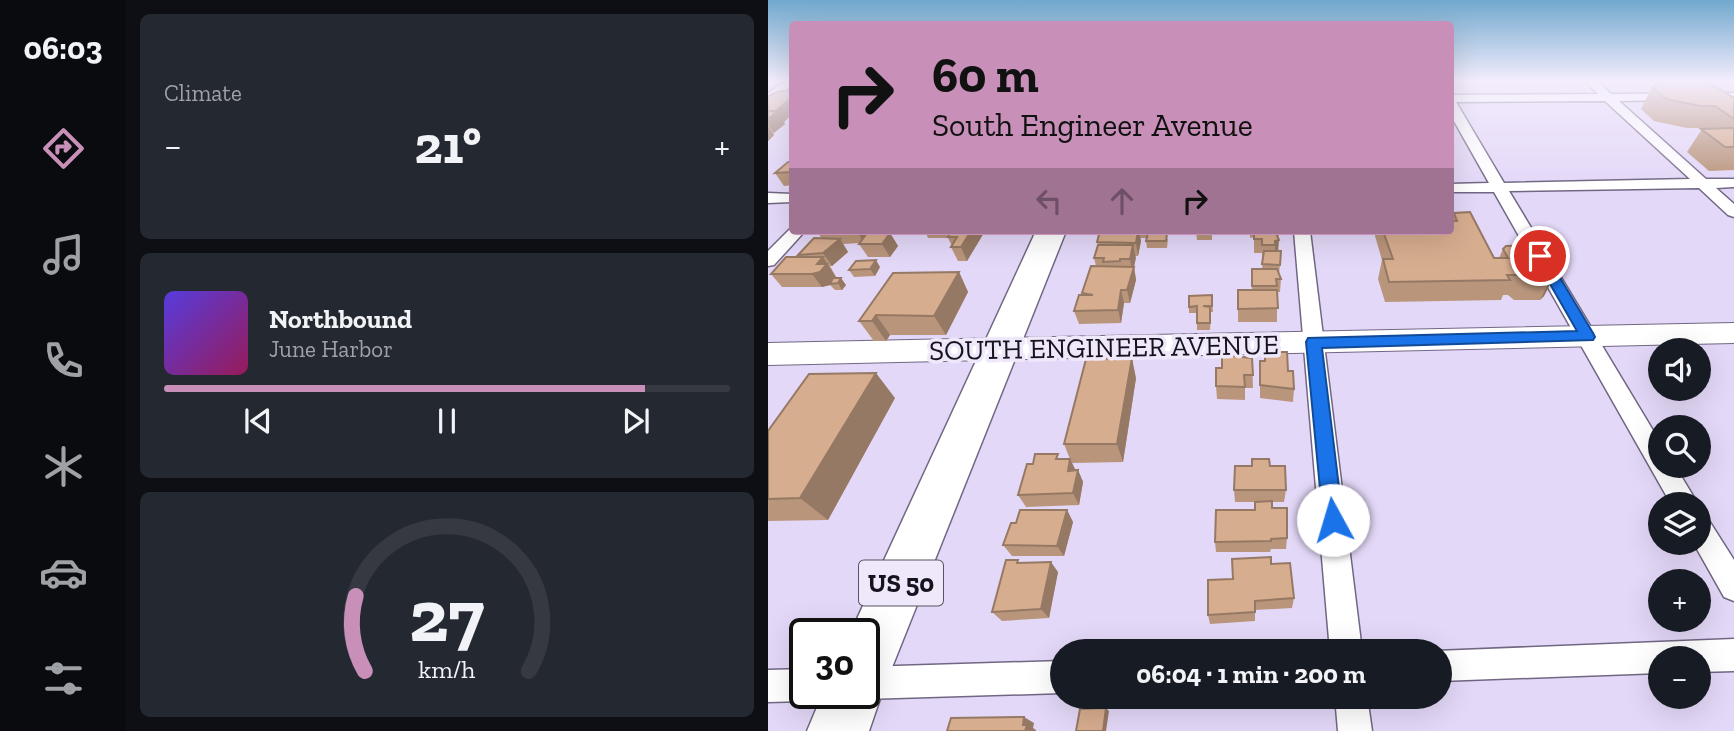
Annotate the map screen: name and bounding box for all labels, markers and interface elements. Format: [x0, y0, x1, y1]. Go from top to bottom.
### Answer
text: 06:03 [23, 29, 103, 67]
text: 60 m [932, 46, 1039, 105]
icon: right [817, 49, 908, 140]
text: Climate [164, 79, 242, 107]
text: South Engineer Avenue [932, 106, 1253, 144]
text: 21° [414, 114, 481, 176]
text: − [164, 123, 182, 169]
text: + [714, 123, 730, 169]
icon: directions [39, 124, 88, 173]
icon: left [1030, 182, 1068, 220]
icon: ahead [1103, 182, 1141, 220]
icon: right [1176, 182, 1214, 220]
pin [1510, 226, 1570, 286]
icon: music [39, 230, 88, 279]
icon: arrive [1521, 237, 1559, 275]
text: Northbound [269, 303, 412, 335]
street label: SOUTH ENGINEER AVENUE [929, 328, 1279, 367]
text: June Harbor [269, 335, 393, 363]
icon: phone [39, 336, 88, 385]
map controls [1648, 338, 1711, 709]
button: sound [1648, 338, 1711, 401]
icon: previous [239, 402, 277, 440]
icon: pause [428, 402, 466, 440]
icon: next [617, 402, 655, 440]
button: search [1648, 415, 1711, 478]
icon: climate [39, 442, 88, 491]
position arrow [1296, 483, 1370, 557]
button: layers [1648, 492, 1711, 555]
icon: car [39, 548, 88, 597]
road number: US 50 [859, 561, 943, 606]
button: + [1648, 569, 1711, 632]
text: 27 [409, 572, 485, 660]
speed limit sign: 30 [789, 618, 880, 709]
button: − [1648, 646, 1711, 709]
text: km/h [418, 653, 476, 683]
icon: filters [39, 654, 88, 703]
text: 06:04 · 1 min · 200 m [1136, 658, 1366, 690]

